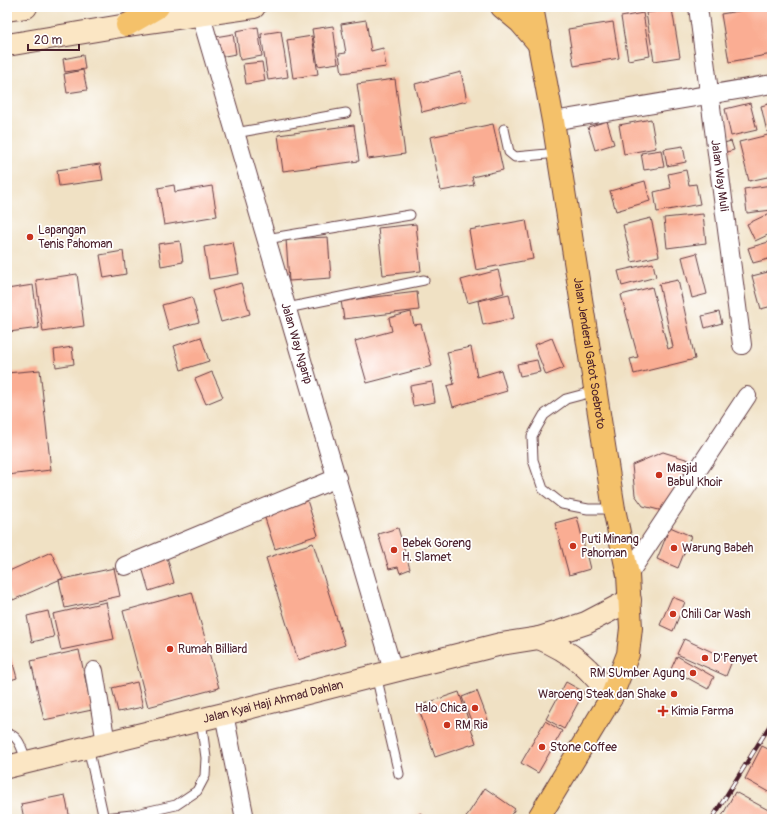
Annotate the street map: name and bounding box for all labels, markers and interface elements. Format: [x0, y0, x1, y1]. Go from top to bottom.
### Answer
scale bar [28, 26, 79, 52]
text: 20 m [34, 33, 63, 48]
street label: Jalan Way Muli [707, 139, 732, 212]
place label: Lapangan Tenis Pahoman [38, 223, 113, 252]
marker: Lapangan Tenis Pahoman [25, 232, 35, 242]
street label: Jalan Jenderal Gatot Soebroto [570, 276, 608, 431]
street label: Jalan Way Ngarip [277, 301, 316, 386]
place label: Masjid Babul Khoir [667, 461, 723, 490]
marker: Masjid Babul Khoir [654, 470, 664, 480]
place label: Puti Minang Pahoman [581, 532, 639, 561]
place label: Bebek Goreng H. Slamet [402, 536, 471, 565]
marker: Puti Minang Pahoman [568, 541, 578, 551]
place label: Warung Babeh [682, 541, 754, 556]
marker: Warung Babeh [669, 543, 679, 553]
marker: Bebek Goreng H. Slamet [389, 545, 399, 555]
place label: Chili Car Wash [681, 607, 751, 622]
marker: Chili Car Wash [668, 609, 678, 619]
place label: Rumah Billiard [178, 642, 247, 657]
marker: Rumah Billiard [165, 644, 175, 654]
place label: D'Penyet [713, 651, 758, 666]
marker: D'Penyet [700, 653, 710, 663]
place label: RM SUmber Agung [590, 666, 685, 681]
marker: RM SUmber Agung [688, 668, 698, 678]
street label: Jalan Kyai Haji Ahmad Dahlan [202, 677, 345, 727]
place label: Waroeng Steak dan Shake [538, 687, 666, 702]
marker: Waroeng Steak dan Shake [669, 689, 679, 699]
place label: Halo Chica [415, 701, 467, 716]
marker: Halo Chica [470, 703, 480, 713]
place label: Kimia Farma [671, 704, 734, 719]
marker: Kimia Farma [658, 706, 668, 716]
place label: RM Ria [455, 718, 488, 733]
marker: RM Ria [442, 720, 452, 730]
place label: Stone Coffee [550, 740, 617, 755]
marker: Stone Coffee [537, 742, 547, 752]

